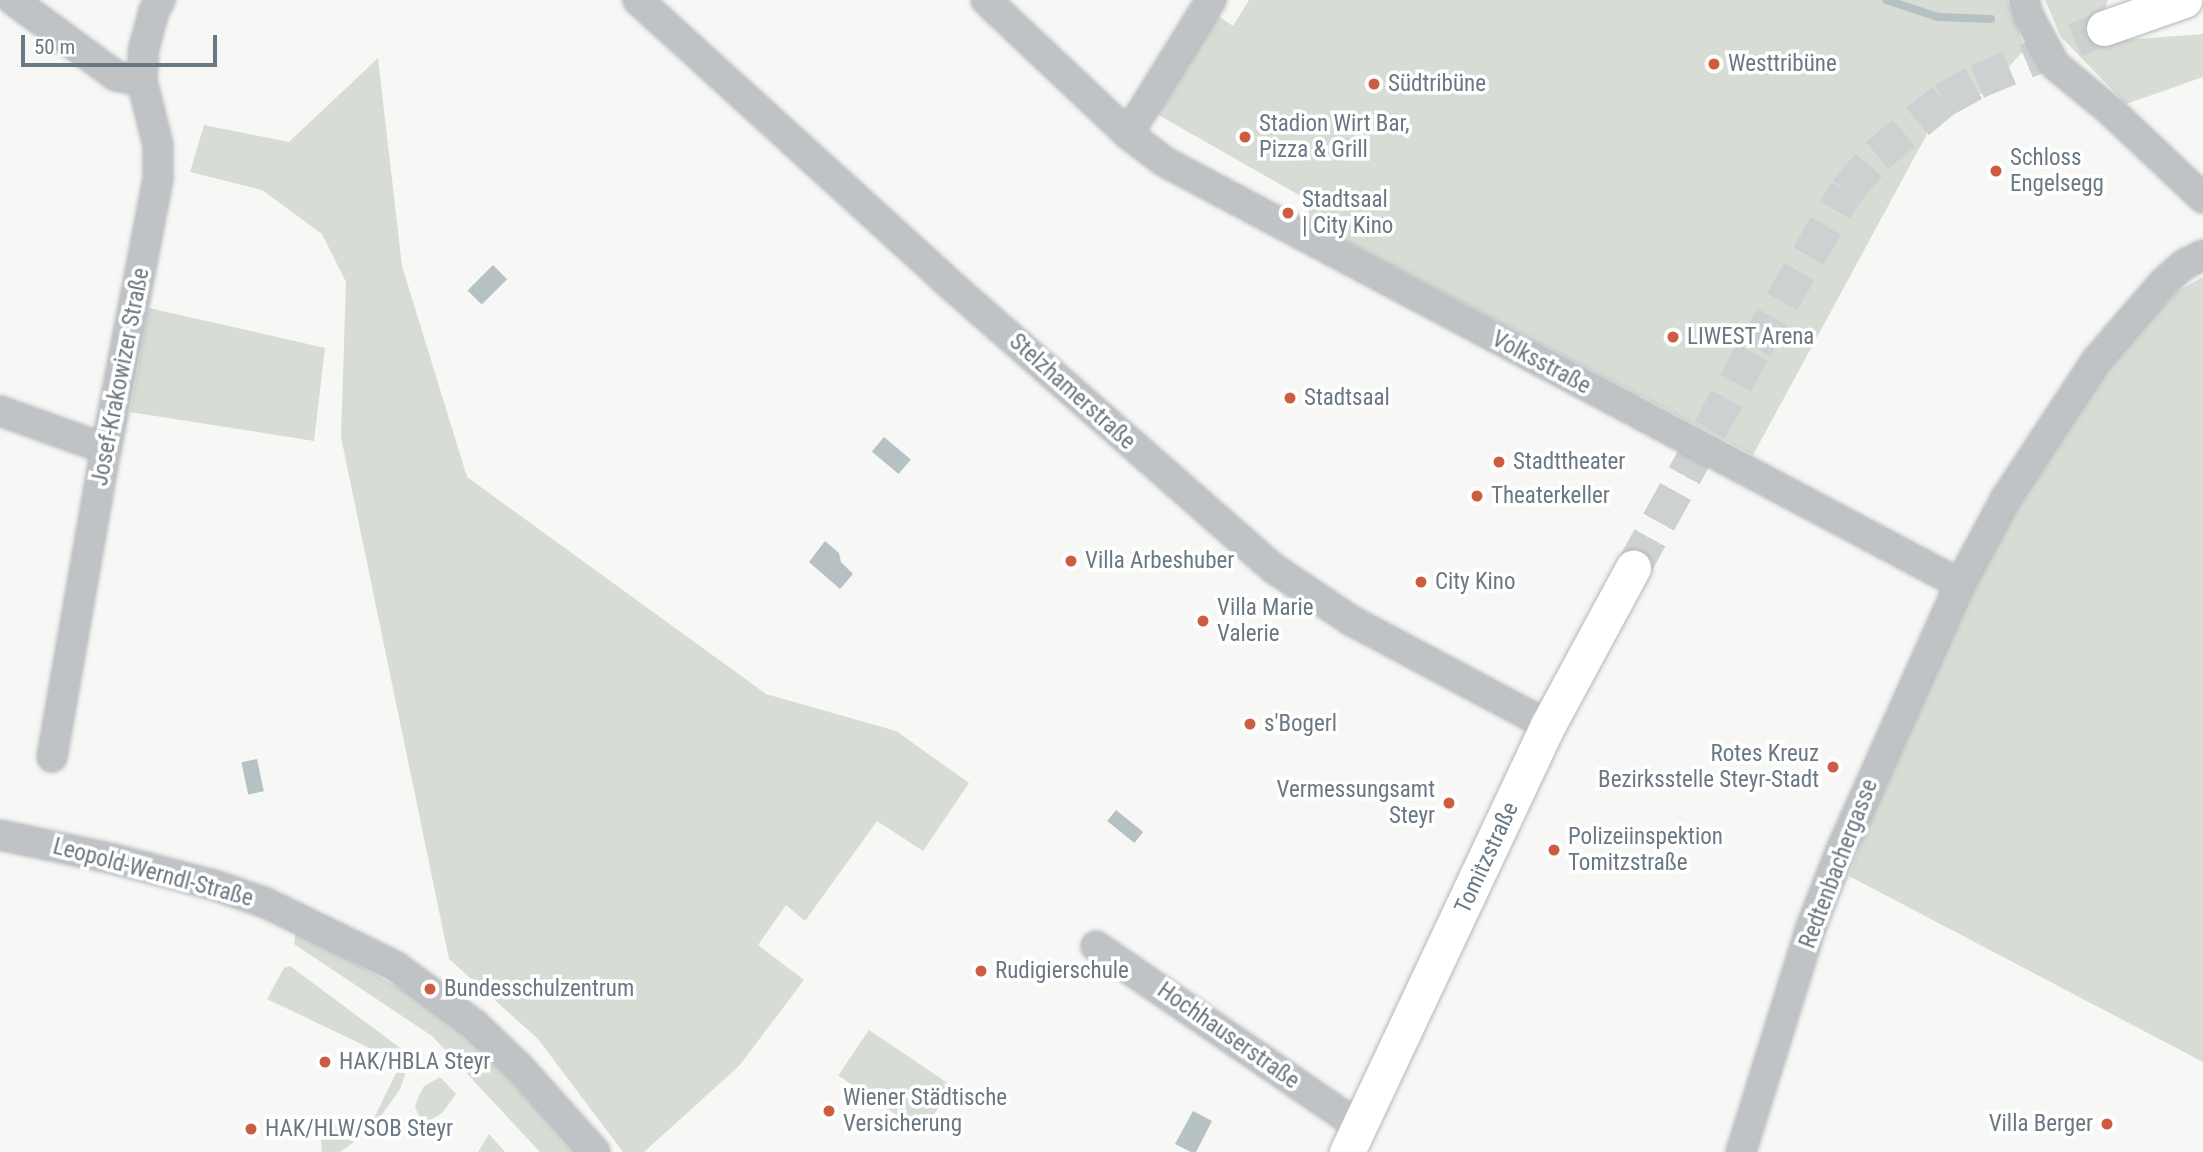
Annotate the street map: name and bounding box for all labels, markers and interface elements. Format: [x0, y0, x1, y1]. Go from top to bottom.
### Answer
scale bar [24, 21, 220, 65]
text: 50 m [34, 35, 75, 59]
place label: Westtribüne [1728, 50, 1837, 78]
marker: Westtribüne [1706, 56, 1722, 72]
place label: Südtribüne [1388, 70, 1486, 98]
marker: Südtribüne [1366, 76, 1382, 92]
place label: Stadion Wirt Bar, Pizza & Grill [1259, 110, 1410, 164]
marker: Stadion Wirt Bar, Pizza & Grill [1237, 129, 1253, 145]
place label: Schloss Engelsegg [2010, 144, 2104, 198]
marker: Schloss Engelsegg [1988, 163, 2004, 179]
place label: Stadtsaal | City Kino [1302, 186, 1393, 240]
marker: Stadtsaal | City Kino [1280, 205, 1296, 221]
street label: Josef-Krakowizer Straße [86, 266, 156, 488]
place label: LIWEST Arena [1687, 323, 1815, 351]
street label: Volksstraße [1487, 326, 1595, 400]
street label: Stelzhamerstraße [1003, 328, 1141, 456]
marker: LIWEST Arena [1665, 329, 1681, 345]
place label: Stadtsaal [1304, 384, 1390, 412]
marker: Stadtsaal [1282, 390, 1298, 406]
place label: Stadttheater [1513, 448, 1625, 476]
marker: Stadttheater [1491, 454, 1507, 470]
place label: Theaterkeller [1491, 482, 1610, 510]
marker: Theaterkeller [1469, 488, 1485, 504]
place label: Villa Arbeshuber [1085, 547, 1234, 575]
marker: Villa Arbeshuber [1063, 553, 1079, 569]
place label: City Kino [1435, 568, 1515, 596]
marker: City Kino [1413, 574, 1429, 590]
place label: Villa Marie Valerie [1217, 594, 1313, 648]
marker: Villa Marie Valerie [1195, 613, 1211, 629]
place label: s'Bogerl [1264, 710, 1337, 738]
marker: s'Bogerl [1242, 716, 1258, 732]
place label: Rotes Kreuz Bezirksstelle Steyr-Stadt [1598, 740, 1819, 794]
marker: Rotes Kreuz Bezirksstelle Steyr-Stadt [1825, 759, 1841, 775]
place label: Vermessungsamt Steyr [1277, 776, 1435, 830]
street label: Redtenbachergasse [1794, 776, 1884, 952]
marker: Vermessungsamt Steyr [1441, 795, 1457, 811]
street label: Tomitzstraße [1449, 798, 1525, 918]
place label: Polizeiinspektion Tomitzstraße [1568, 823, 1723, 877]
street label: Leopold-Werndl-Straße [50, 833, 256, 913]
marker: Polizeiinspektion Tomitzstraße [1546, 842, 1562, 858]
place label: Rudigierschule [995, 957, 1129, 985]
marker: Rudigierschule [973, 963, 989, 979]
place label: Bundesschulzentrum [444, 975, 634, 1003]
street label: Hochhauserstraße [1152, 977, 1304, 1095]
marker: Bundesschulzentrum [422, 981, 438, 997]
place label: HAK/HBLA Steyr [339, 1048, 490, 1076]
marker: HAK/HBLA Steyr [317, 1054, 333, 1070]
place label: Wiener Städtische Versicherung [843, 1084, 1007, 1138]
marker: Wiener Städtische Versicherung [821, 1103, 837, 1119]
place label: Villa Berger [1989, 1110, 2093, 1138]
place label: HAK/HLW/SOB Steyr [265, 1115, 453, 1143]
marker: Villa Berger [2099, 1116, 2115, 1132]
marker: HAK/HLW/SOB Steyr [243, 1121, 259, 1137]

